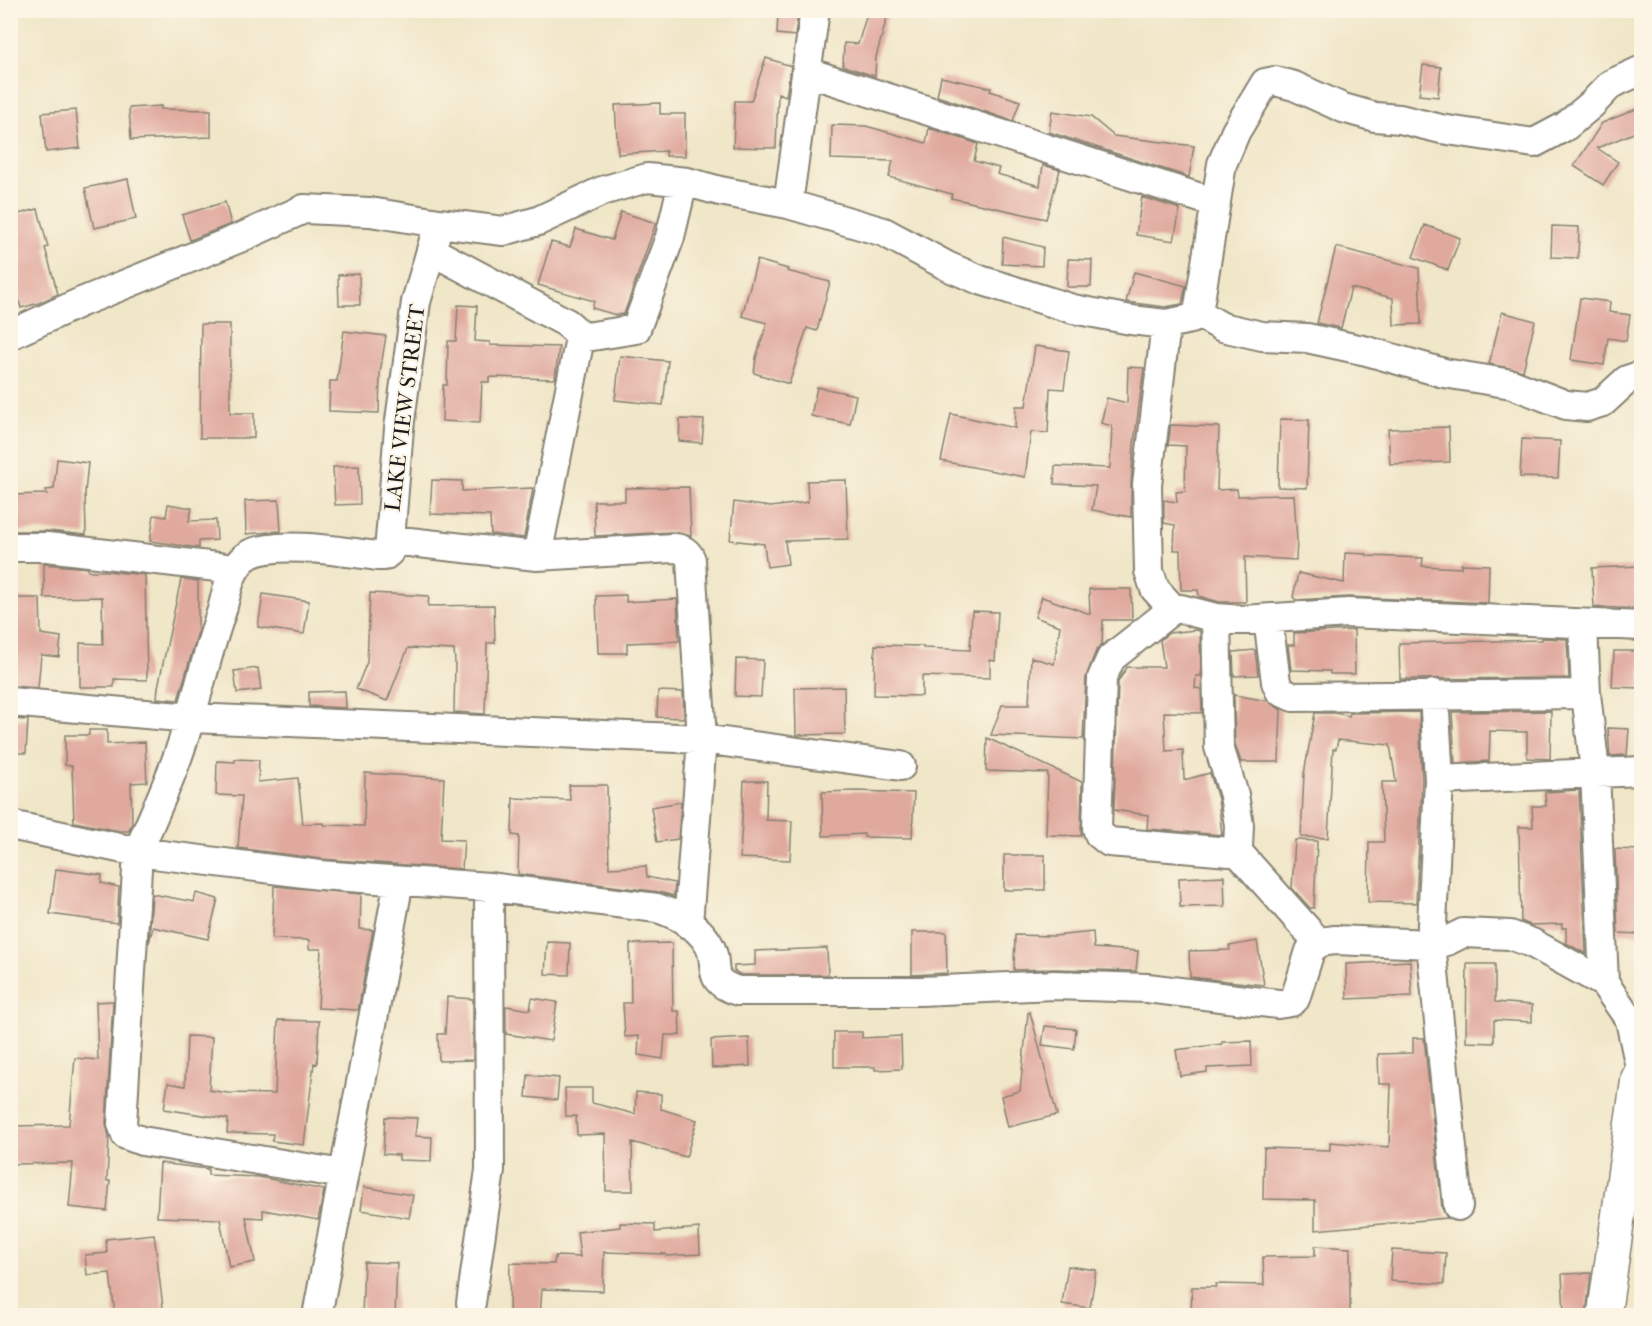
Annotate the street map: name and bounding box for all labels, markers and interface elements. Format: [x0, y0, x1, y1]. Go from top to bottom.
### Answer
street label: LAKE VIEW STREET [379, 302, 431, 513]

